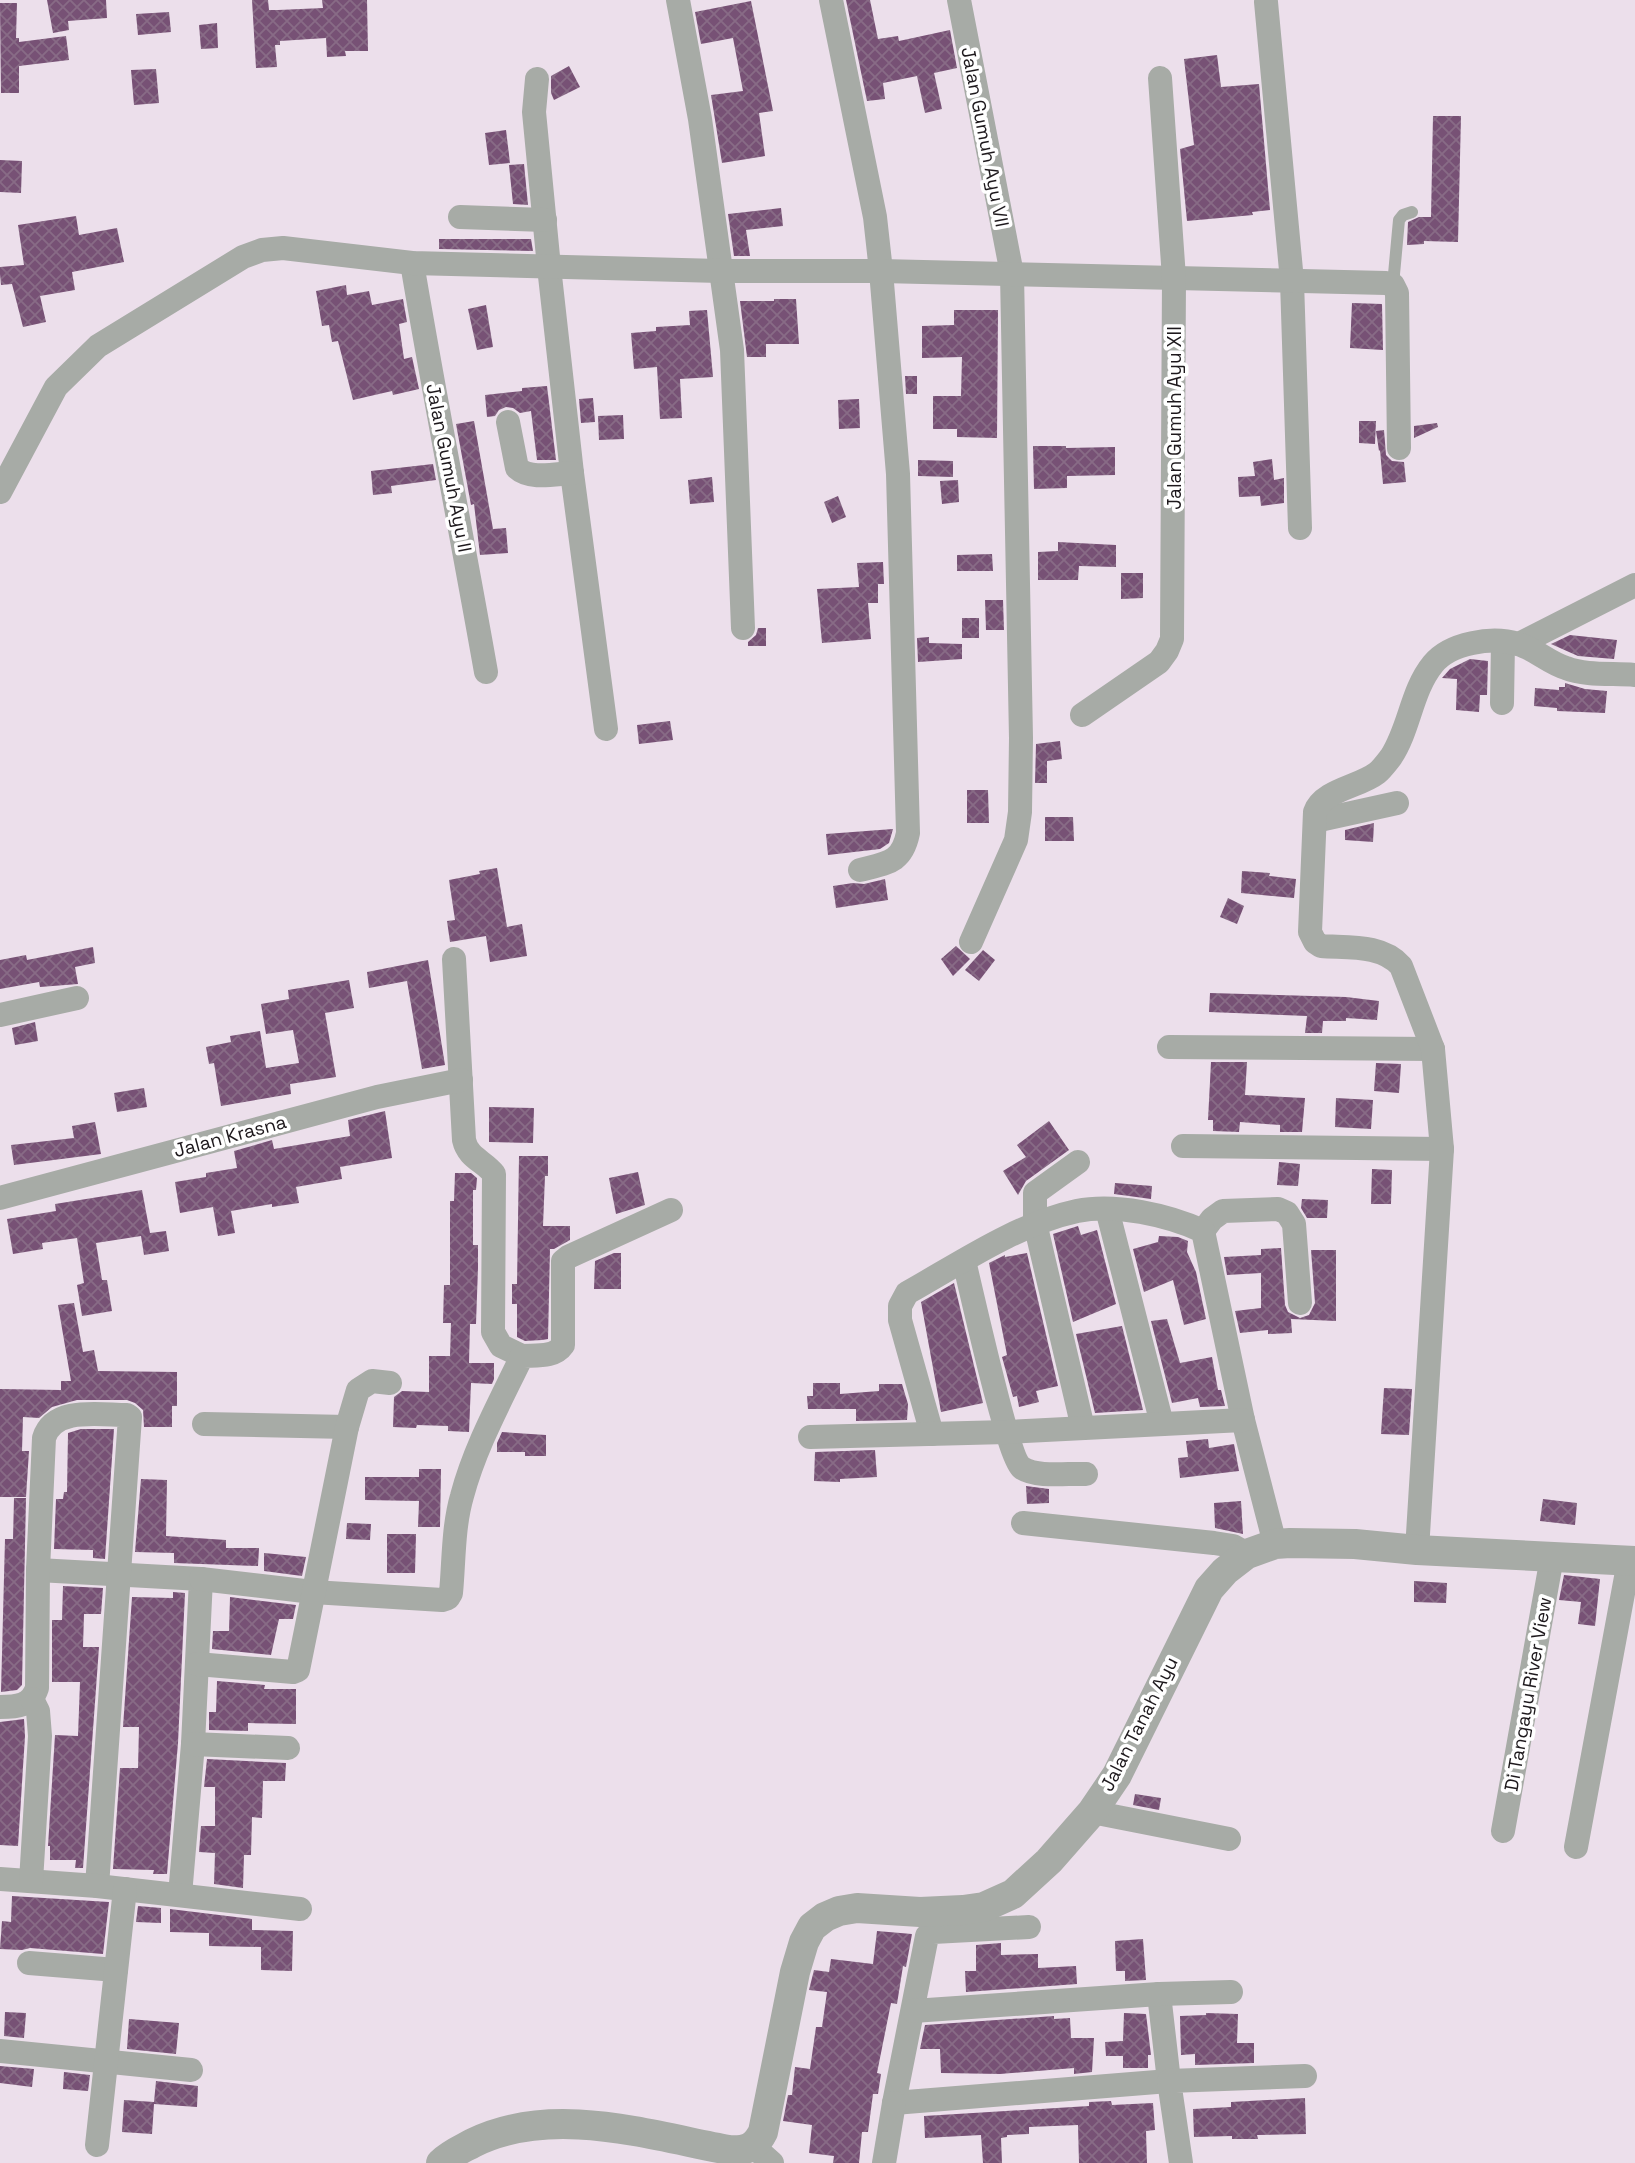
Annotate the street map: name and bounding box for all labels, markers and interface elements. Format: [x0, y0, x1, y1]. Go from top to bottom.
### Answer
street label: Jalan Gumuh Ayu VII [955, 45, 1015, 229]
street label: Jalan Gumuh Ayu XII [1162, 326, 1187, 510]
street label: Jalan Gumuh Ayu II [420, 381, 478, 555]
street label: Jalan Krasna [171, 1109, 289, 1163]
street label: Di Tangayu River View [1499, 1595, 1557, 1793]
street label: Jalan Tanah Ayu [1094, 1652, 1184, 1796]

